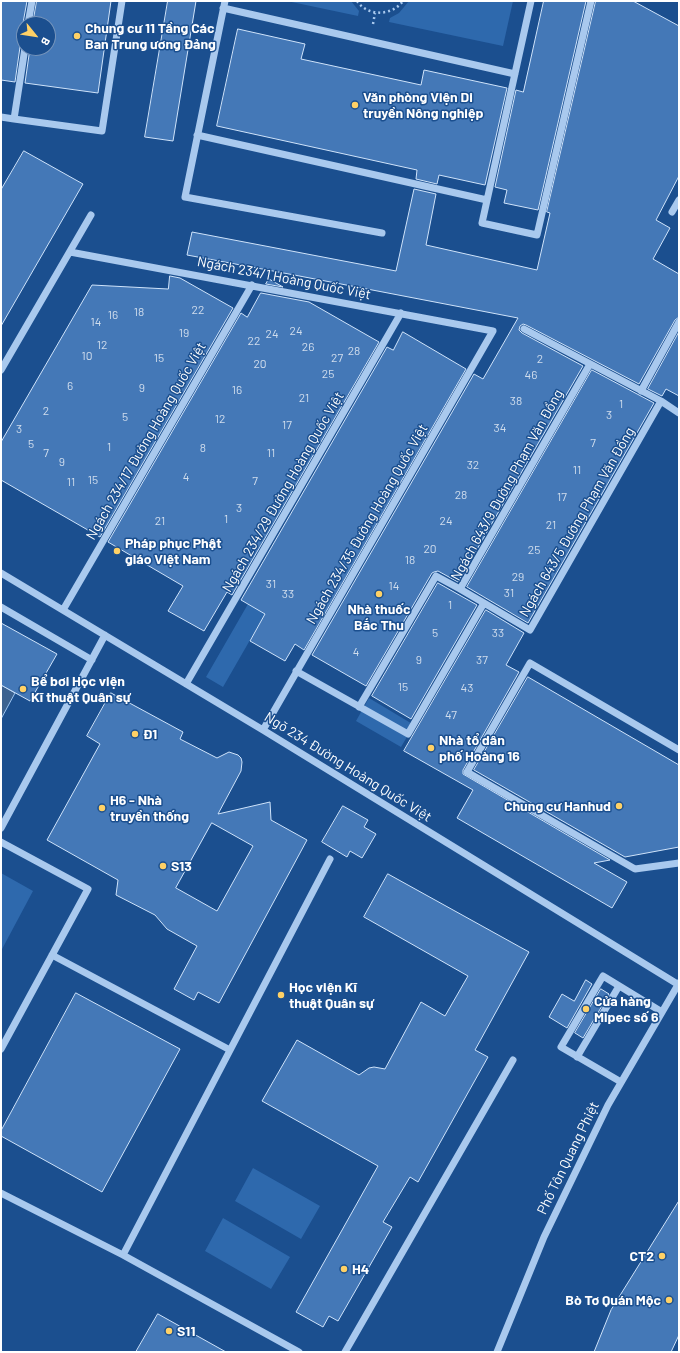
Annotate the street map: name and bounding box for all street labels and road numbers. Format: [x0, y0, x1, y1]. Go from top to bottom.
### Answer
street label: Ngách 234/1 Hoàng Quốc Việt [196, 253, 372, 303]
street label: Ngách 234/17 Đường Hoàng Quốc Việt [82, 339, 210, 543]
street label: Ngách 643/9 Đường Phạm Văn Đồng [447, 386, 567, 584]
street label: Ngách 234/29 Đường Hoàng Quốc Việt [219, 389, 347, 595]
street label: Ngách 234/35 Đường Hoàng Quốc Việt [303, 421, 431, 627]
street label: Ngách 643/5 Đường Phạm Văn Đồng [516, 424, 638, 620]
street label: Ngõ 234 Đường Hoàng Quốc Việt [261, 709, 435, 825]
street label: Phố Tôn Quang Phiệt [533, 1099, 603, 1217]

